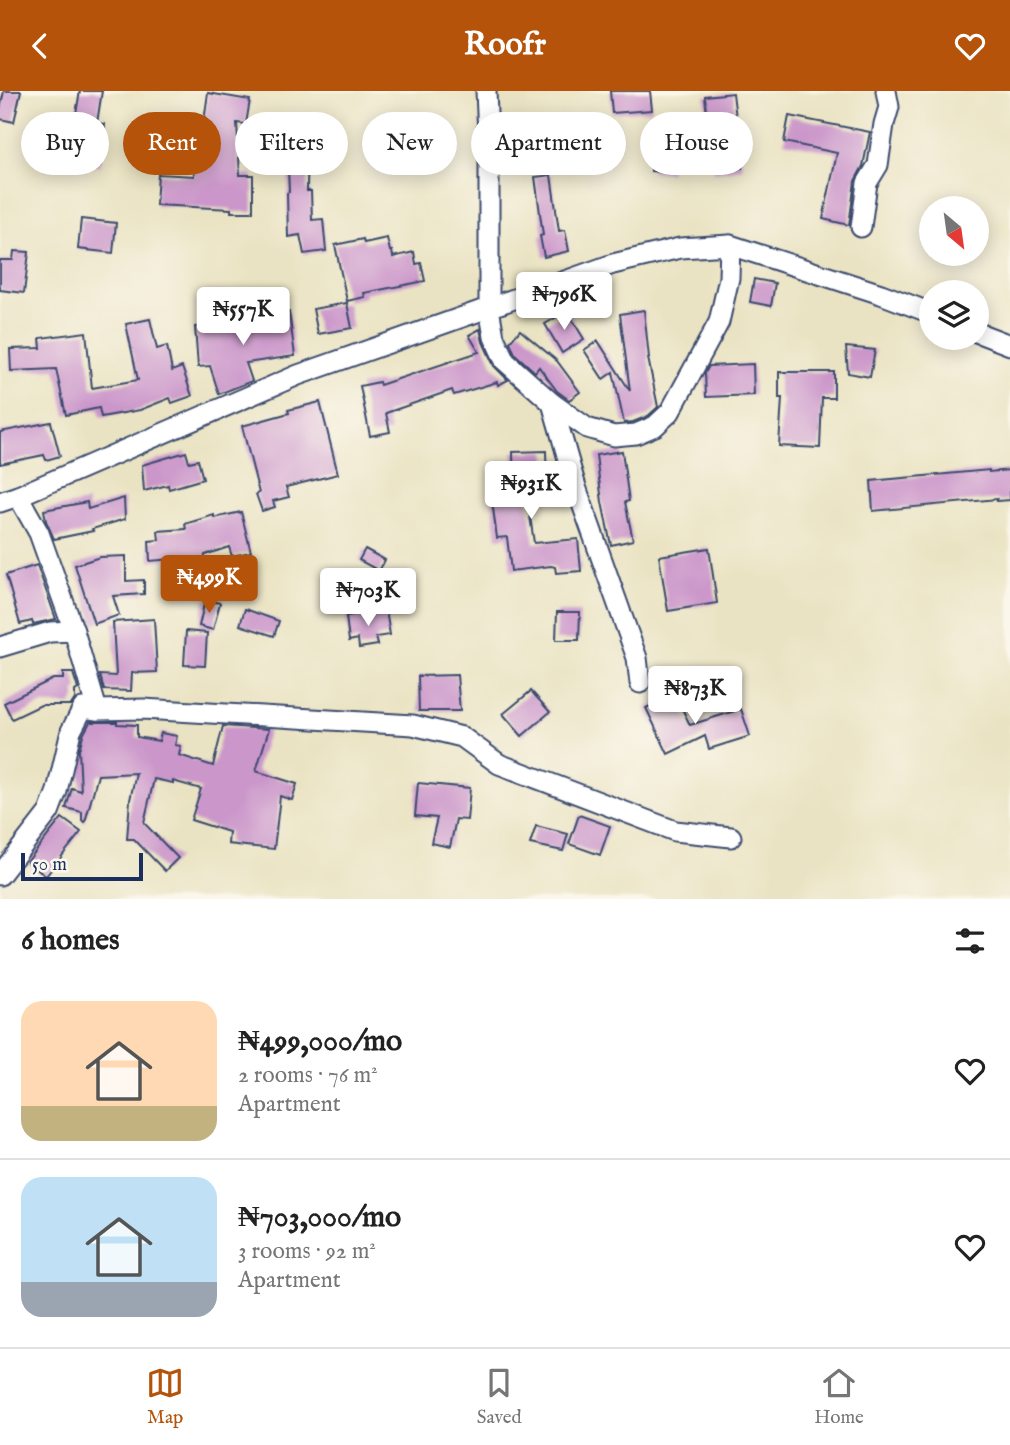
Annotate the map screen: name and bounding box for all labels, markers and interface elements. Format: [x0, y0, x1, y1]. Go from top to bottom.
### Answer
text: Roofr [464, 25, 546, 66]
icon: back [21, 27, 59, 65]
icon: heart [951, 27, 989, 65]
chip: Buy [21, 112, 109, 175]
chip: Rent [123, 112, 221, 175]
chip: Filters [235, 112, 348, 175]
chip: New [362, 112, 457, 175]
chip: Apartment [471, 112, 626, 175]
chip: House [640, 112, 753, 175]
north arrow [919, 196, 989, 266]
map controls [919, 196, 989, 350]
pin: ₦796K [515, 273, 613, 332]
text: ₦796K [532, 280, 596, 309]
button: layers [919, 280, 989, 350]
pin: ₦557K [194, 287, 292, 347]
text: ₦557K [213, 295, 273, 324]
pin: ₦931K [482, 461, 580, 521]
text: ₦931K [501, 469, 561, 498]
pin: ₦499K [160, 555, 258, 615]
text: ₦499K [177, 563, 241, 592]
pin: ₦703K [319, 568, 417, 628]
text: ₦703K [336, 576, 400, 605]
pin: ₦873K [646, 667, 744, 726]
text: ₦873K [664, 674, 726, 703]
scale bar [21, 850, 144, 882]
text: 50 m [32, 853, 67, 877]
text: 6 homes [21, 922, 120, 960]
icon: filters [951, 922, 989, 960]
text: ₦499,000/mo [238, 1023, 402, 1061]
icon: home [77, 1029, 161, 1113]
icon: heart [951, 1052, 989, 1090]
text: 2 rooms · 76 m² [238, 1061, 378, 1090]
text: Apartment [238, 1090, 341, 1119]
text: ₦703,000/mo [238, 1199, 401, 1237]
icon: home [77, 1205, 161, 1289]
icon: heart [951, 1228, 989, 1266]
text: 3 rooms · 92 m² [238, 1237, 376, 1266]
text: Apartment [238, 1266, 341, 1295]
tab: Map [146, 1364, 184, 1430]
tab: Saved [477, 1364, 522, 1430]
tab: Home [814, 1364, 864, 1430]

